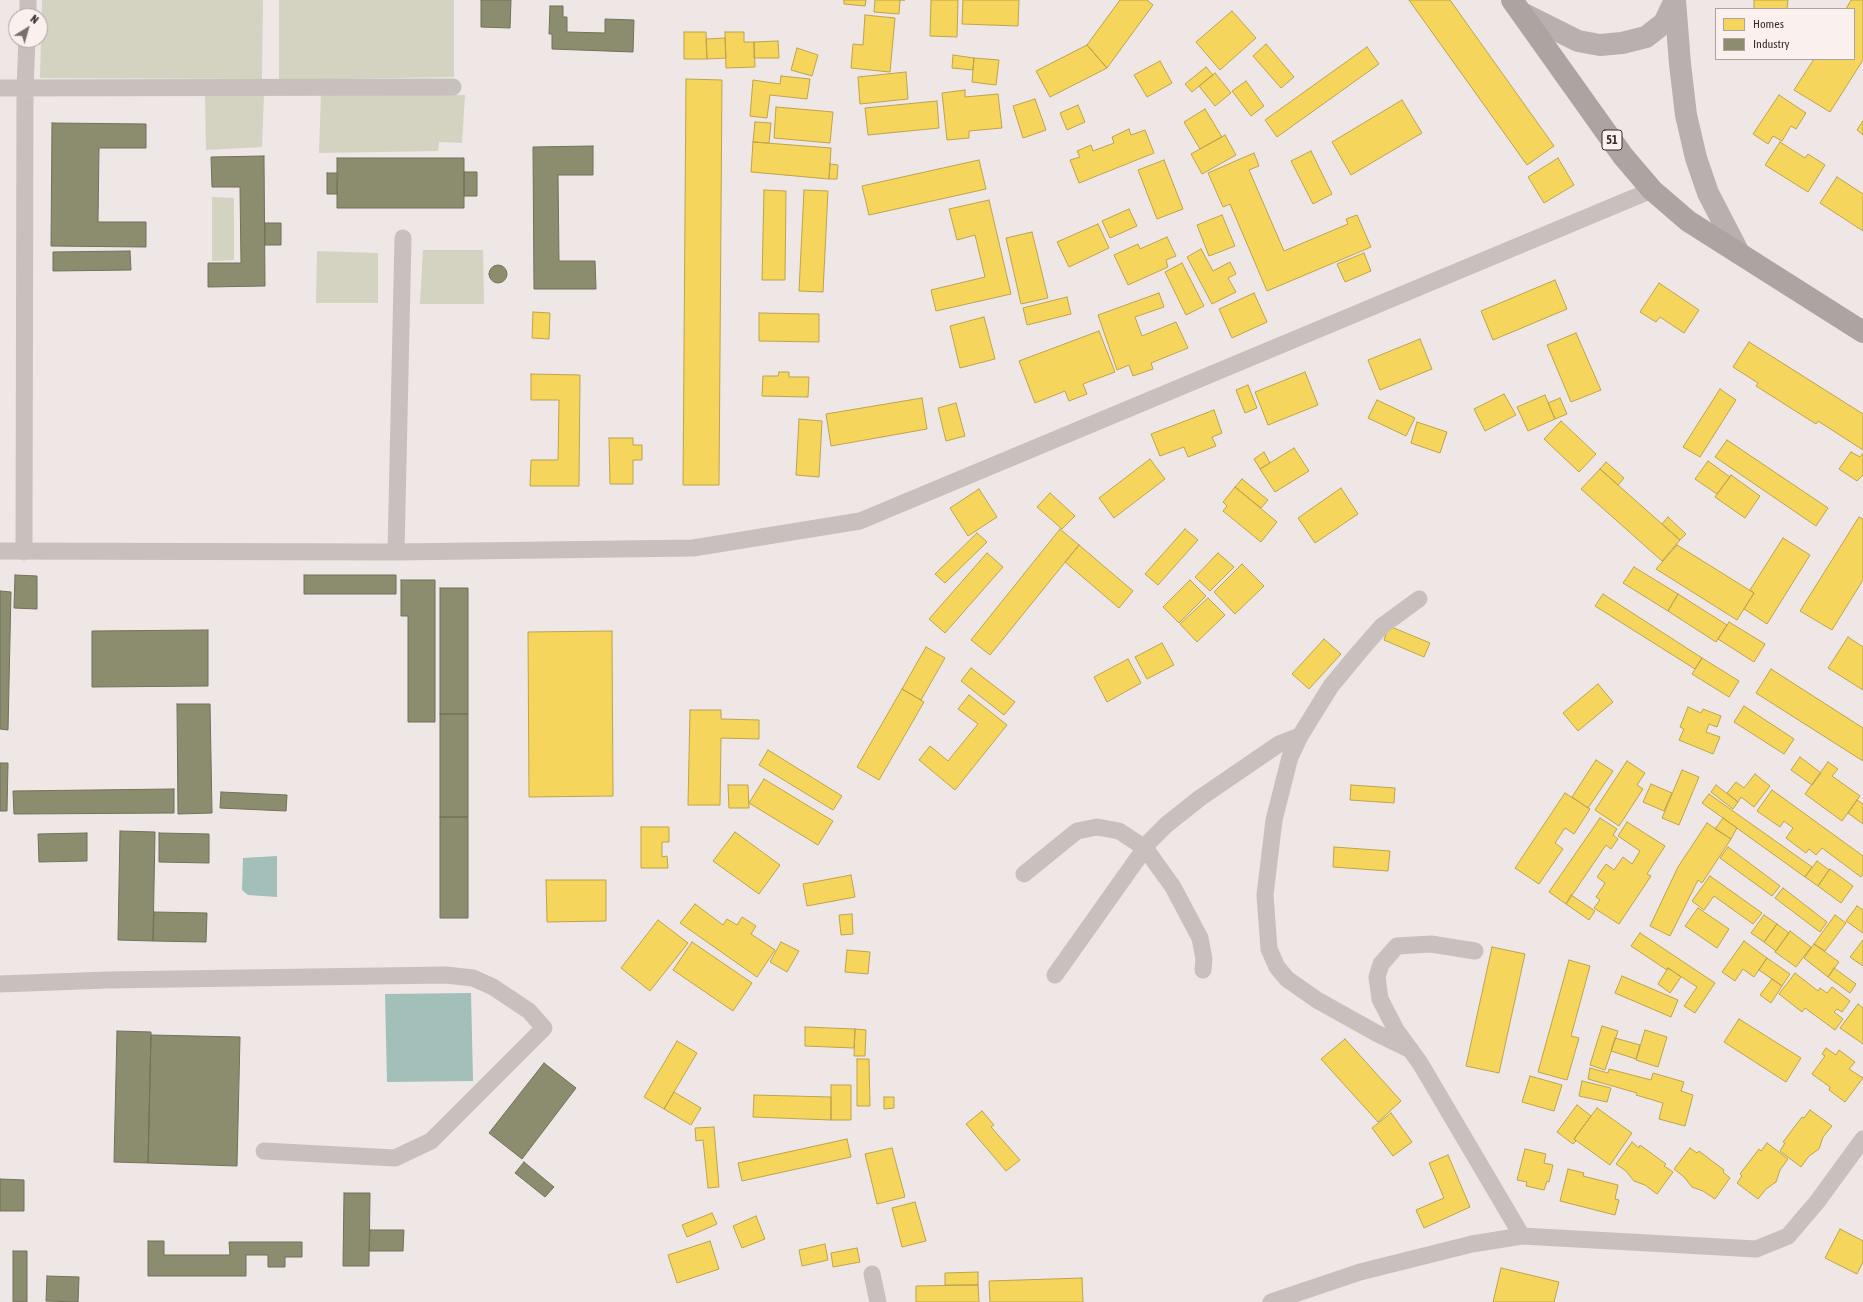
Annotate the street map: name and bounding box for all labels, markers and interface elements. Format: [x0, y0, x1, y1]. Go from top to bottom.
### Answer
north arrow [8, 8, 48, 48]
legend [1715, 8, 1855, 60]
text: N [28, 12, 41, 26]
text: Homes [1753, 17, 1784, 31]
text: Industry [1753, 37, 1790, 51]
road number: 51 [1602, 130, 1622, 150]

